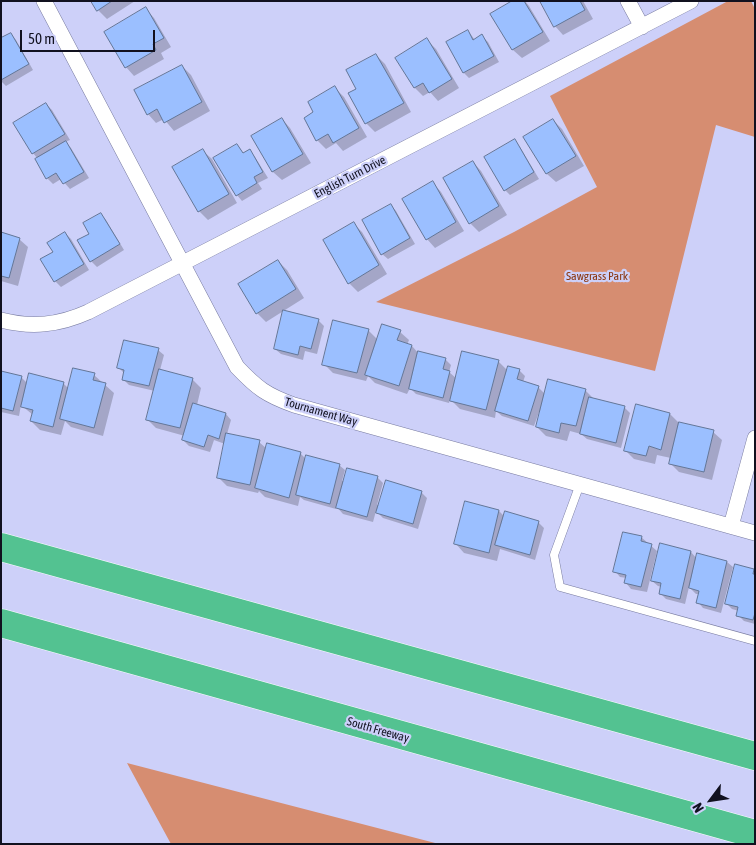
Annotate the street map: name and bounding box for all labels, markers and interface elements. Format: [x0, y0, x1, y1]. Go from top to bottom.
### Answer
scale bar [22, 20, 158, 52]
text: 50 m [28, 30, 55, 47]
street label: English Turn Drive [312, 153, 388, 201]
park label: Sawgrass Park [566, 269, 628, 283]
street label: Tournament Way [283, 395, 359, 429]
street label: South Freeway [345, 714, 411, 746]
north arrow [686, 775, 736, 825]
text: N [689, 800, 707, 815]

